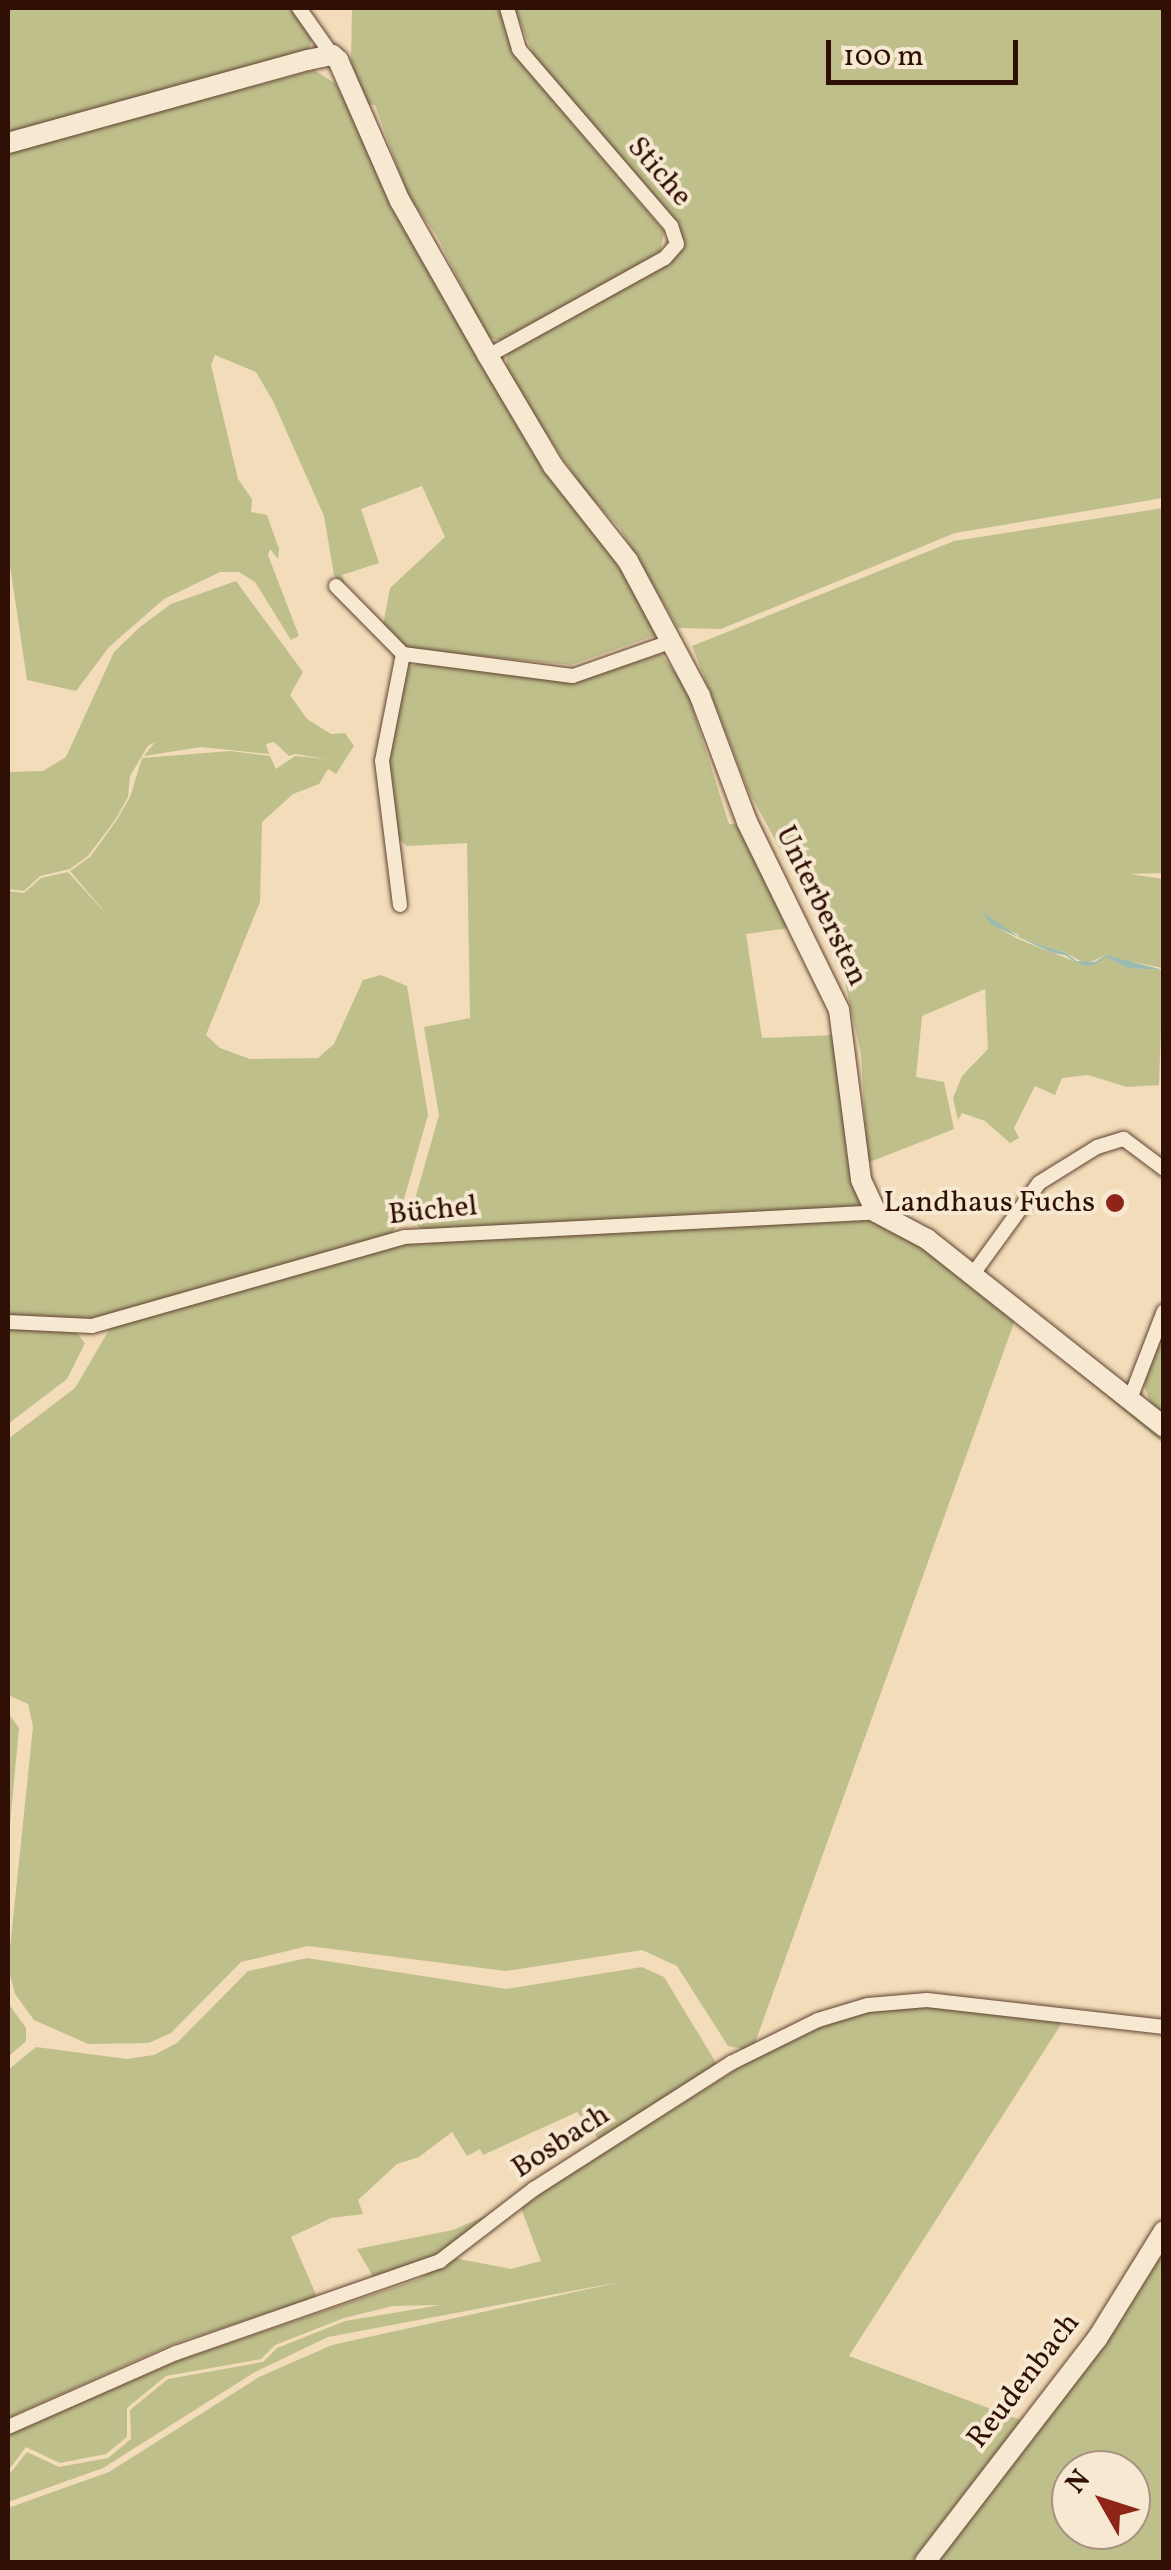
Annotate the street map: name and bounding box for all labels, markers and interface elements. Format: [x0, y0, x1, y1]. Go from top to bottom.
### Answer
scale bar [831, 20, 1024, 82]
text: 100 m [843, 36, 924, 78]
street label: Stiche [619, 130, 699, 214]
street label: Unterbersten [767, 820, 875, 992]
place label: Landhaus Fuchs [884, 1185, 1095, 1221]
street label: Büchel [387, 1188, 479, 1234]
marker: Landhaus Fuchs [1104, 1192, 1126, 1214]
street label: Bosbach [505, 2097, 617, 2187]
street label: Reudenbach [960, 2306, 1088, 2456]
north arrow [1051, 2450, 1151, 2550]
text: N [1057, 2462, 1100, 2502]

